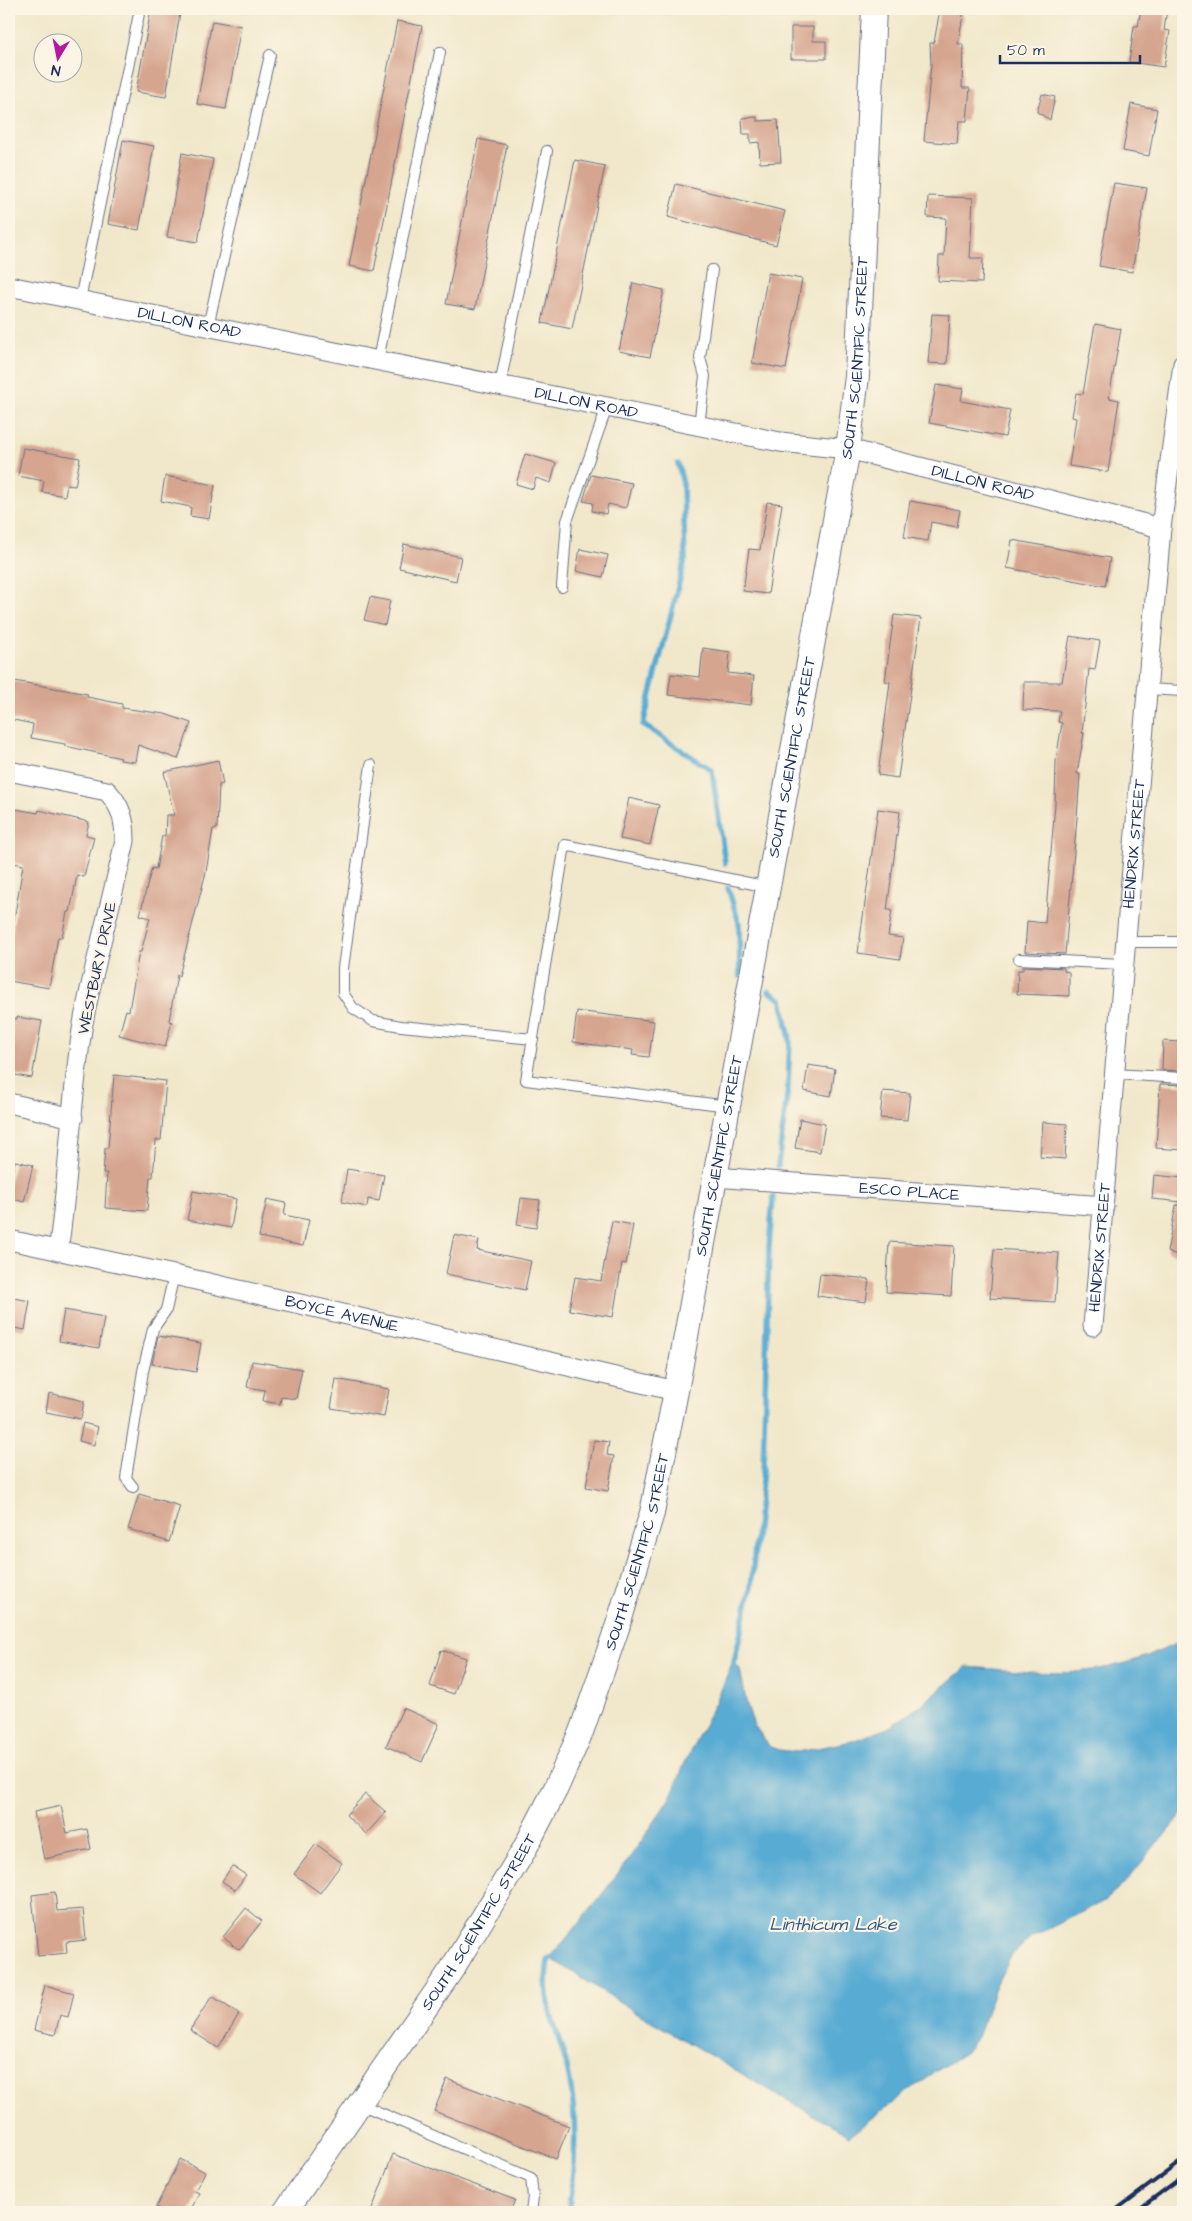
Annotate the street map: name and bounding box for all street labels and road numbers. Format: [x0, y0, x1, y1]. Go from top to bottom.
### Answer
street label: SOUTH SCIENTIFIC STREET [835, 255, 874, 461]
street label: DILLON ROAD [136, 301, 243, 344]
street label: DILLON ROAD [533, 382, 640, 424]
street label: DILLON ROAD [929, 460, 1036, 507]
street label: SOUTH SCIENTIFIC STREET [763, 655, 821, 859]
street label: HENDRIX STREET [1118, 778, 1151, 909]
street label: WESTBURY DRIVE [72, 899, 122, 1036]
street label: SOUTH SCIENTIFIC STREET [690, 1053, 748, 1258]
street label: ESCO PLACE [859, 1177, 961, 1206]
street label: HENDRIX STREET [1083, 1182, 1116, 1313]
street label: BOYCE AVENUE [283, 1290, 401, 1338]
street label: SOUTH SCIENTIFIC STREET [599, 1451, 674, 1653]
street label: SOUTH SCIENTIFIC STREET [416, 1830, 542, 2015]

